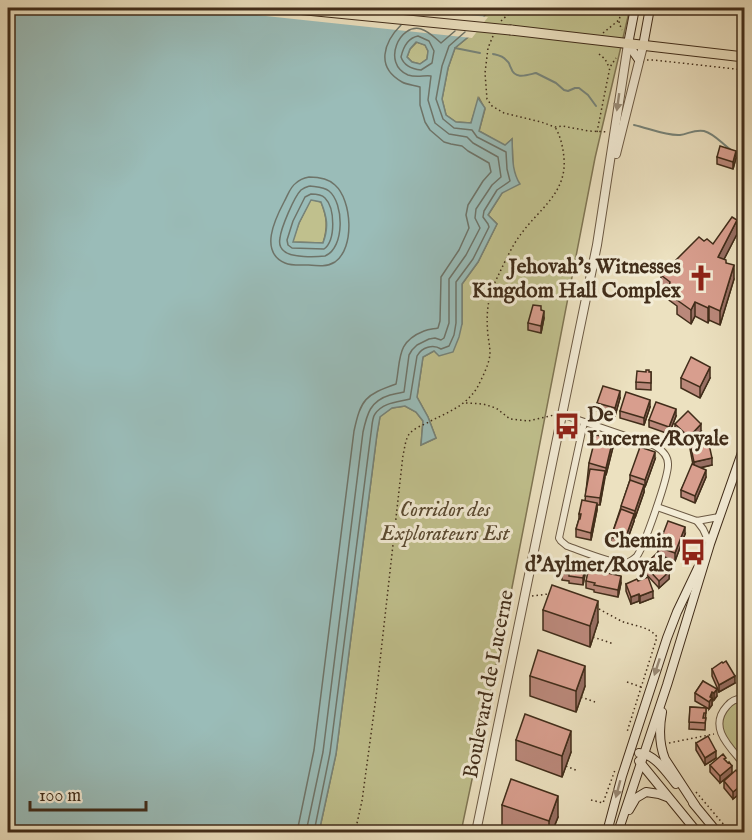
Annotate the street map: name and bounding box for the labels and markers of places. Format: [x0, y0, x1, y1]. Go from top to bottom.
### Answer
place label: Jehovah's Witnesses Kingdom Hall Complex [472, 254, 682, 305]
church icon: Jehovah's Witnesses Kingdom Hall Complex [686, 263, 716, 293]
place label: De Lucerne/Royale [587, 402, 729, 453]
bus stop icon: De Lucerne/Royale [552, 411, 582, 441]
place label: Chemin d'Aylmer/Royale [525, 528, 673, 579]
bus stop icon: Chemin d'Aylmer/Royale [678, 537, 708, 567]

